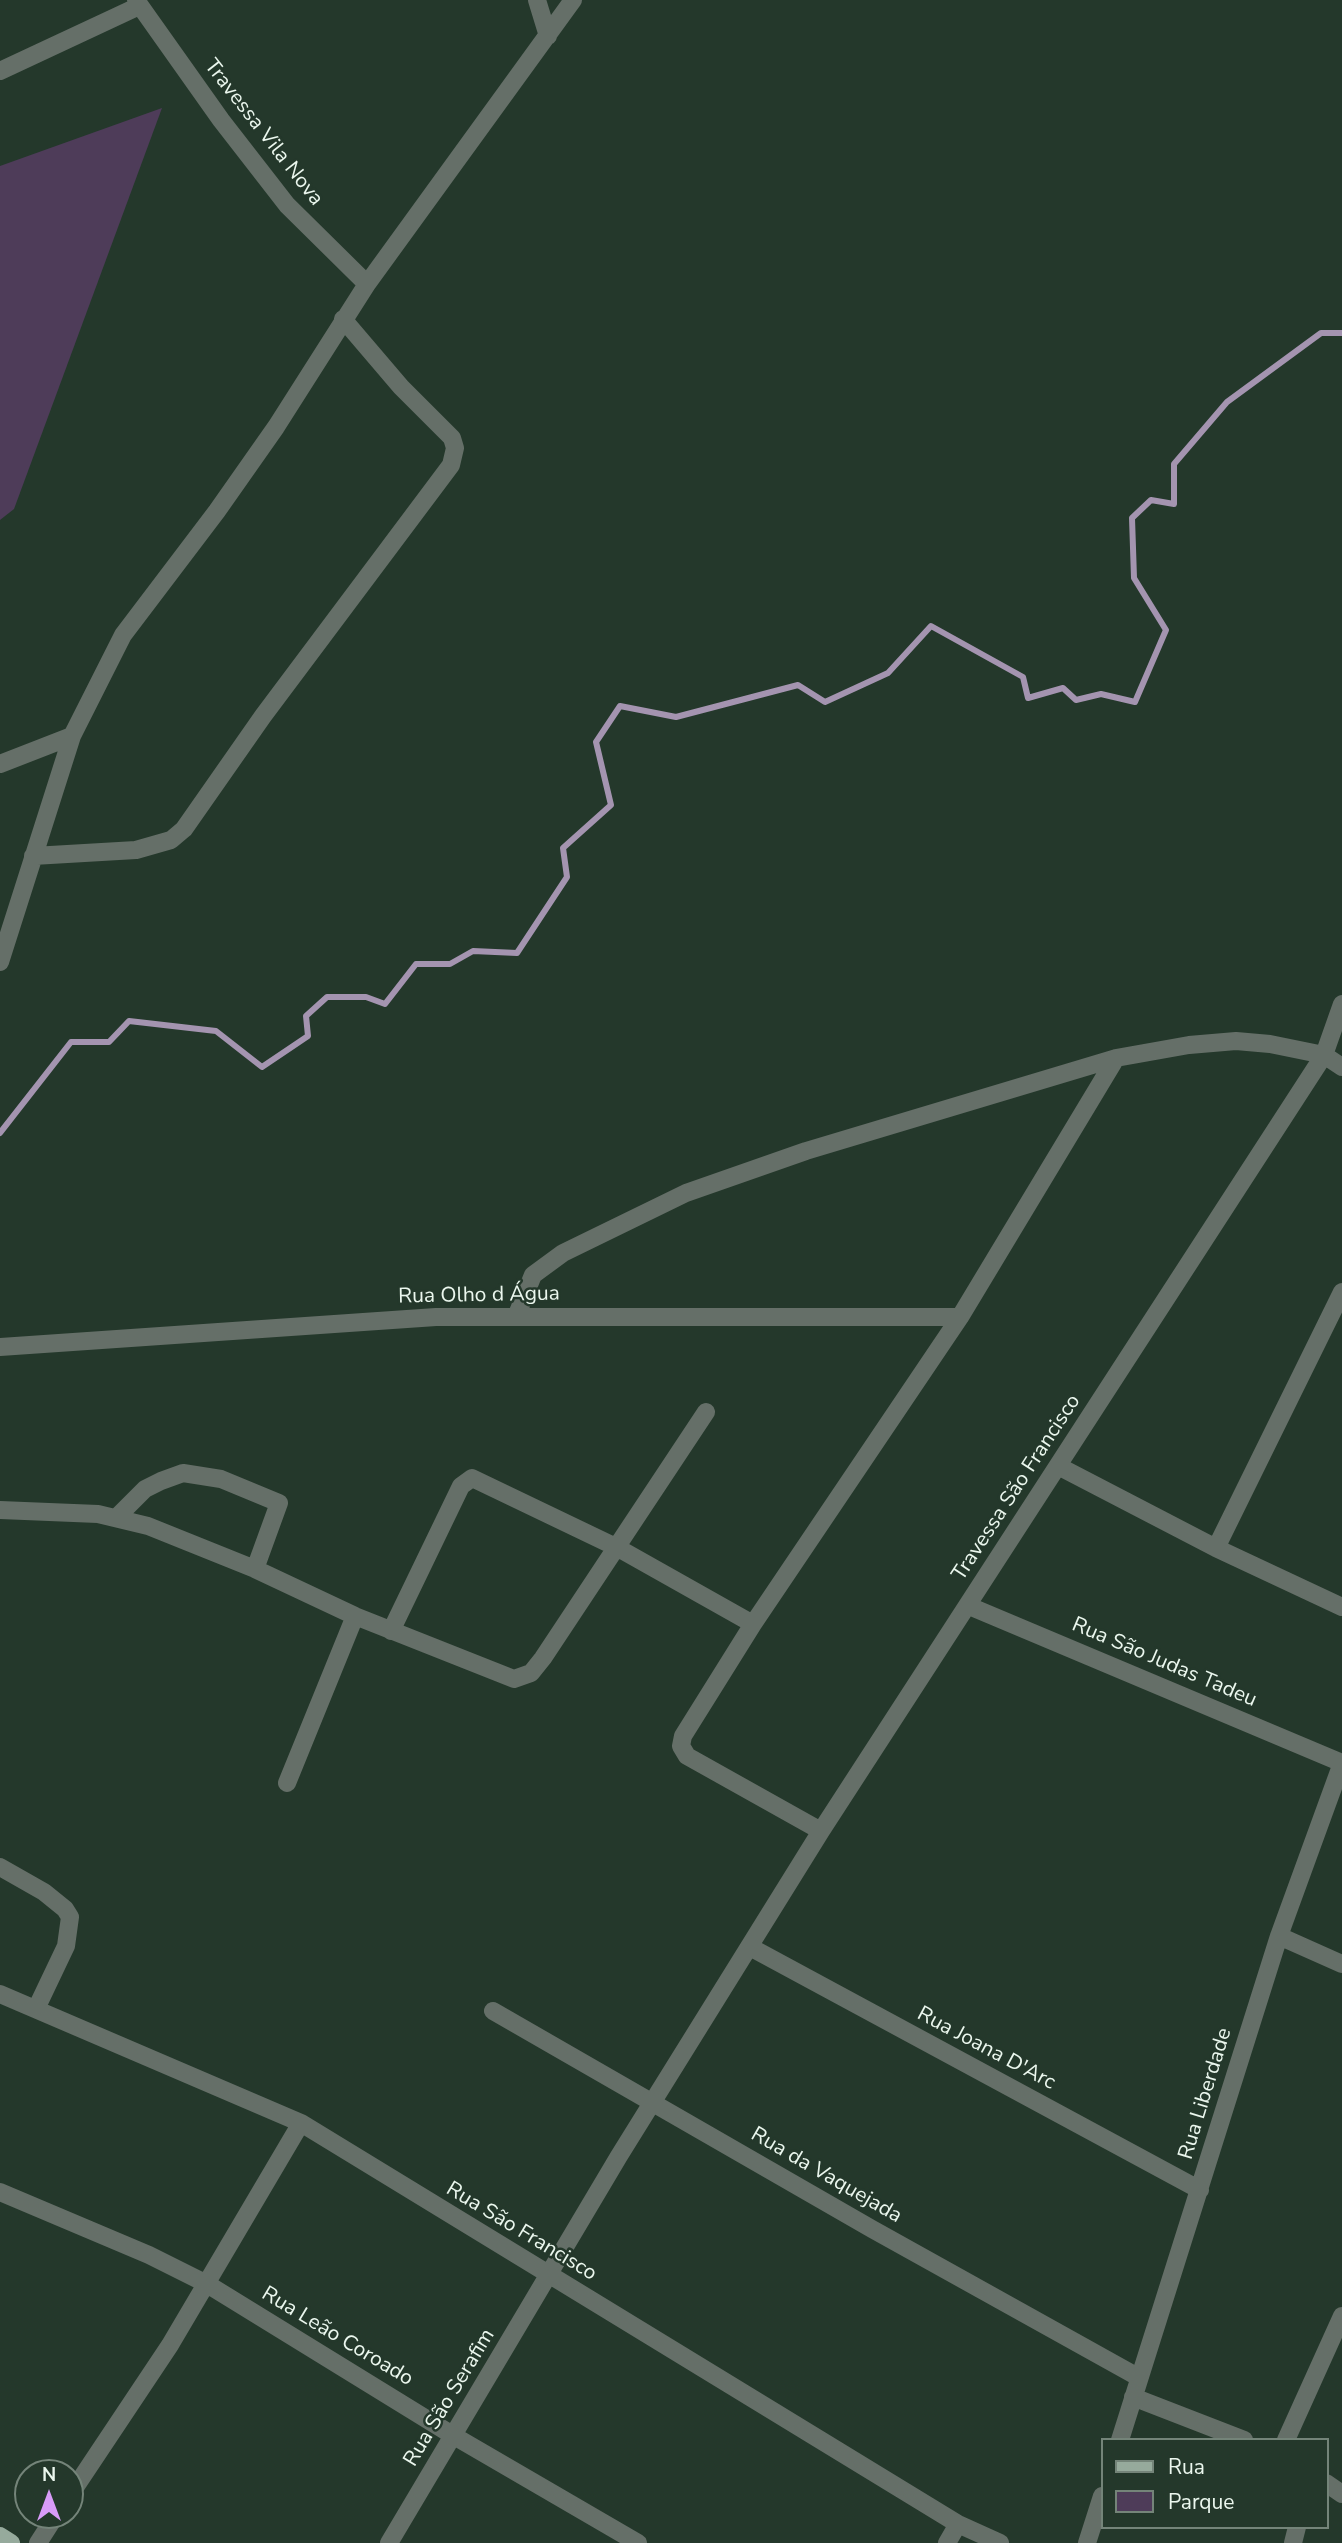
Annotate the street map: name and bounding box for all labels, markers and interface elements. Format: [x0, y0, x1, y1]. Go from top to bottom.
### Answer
street label: Travessa Vila Nova [198, 55, 328, 211]
street label: Rua Olho d Água [398, 1282, 560, 1310]
street label: Travessa São Francisco [947, 1390, 1087, 1586]
street label: Rua São Judas Tadeu [1068, 1613, 1260, 1713]
street label: Rua Joana D'Arc [913, 2002, 1059, 2096]
street label: Rua Liberdade [1174, 2025, 1238, 2163]
street label: Rua da Vaquejada [746, 2123, 906, 2229]
street label: Rua São Francisco [441, 2177, 601, 2287]
street label: Rua Leão Coroado [257, 2282, 417, 2392]
street label: Rua São Serafim [399, 2325, 501, 2471]
legend [1100, 2438, 1328, 2529]
text: Rua [1168, 2453, 1205, 2481]
north arrow [14, 2459, 84, 2529]
text: N [42, 2462, 56, 2488]
text: Parque [1168, 2488, 1235, 2516]

